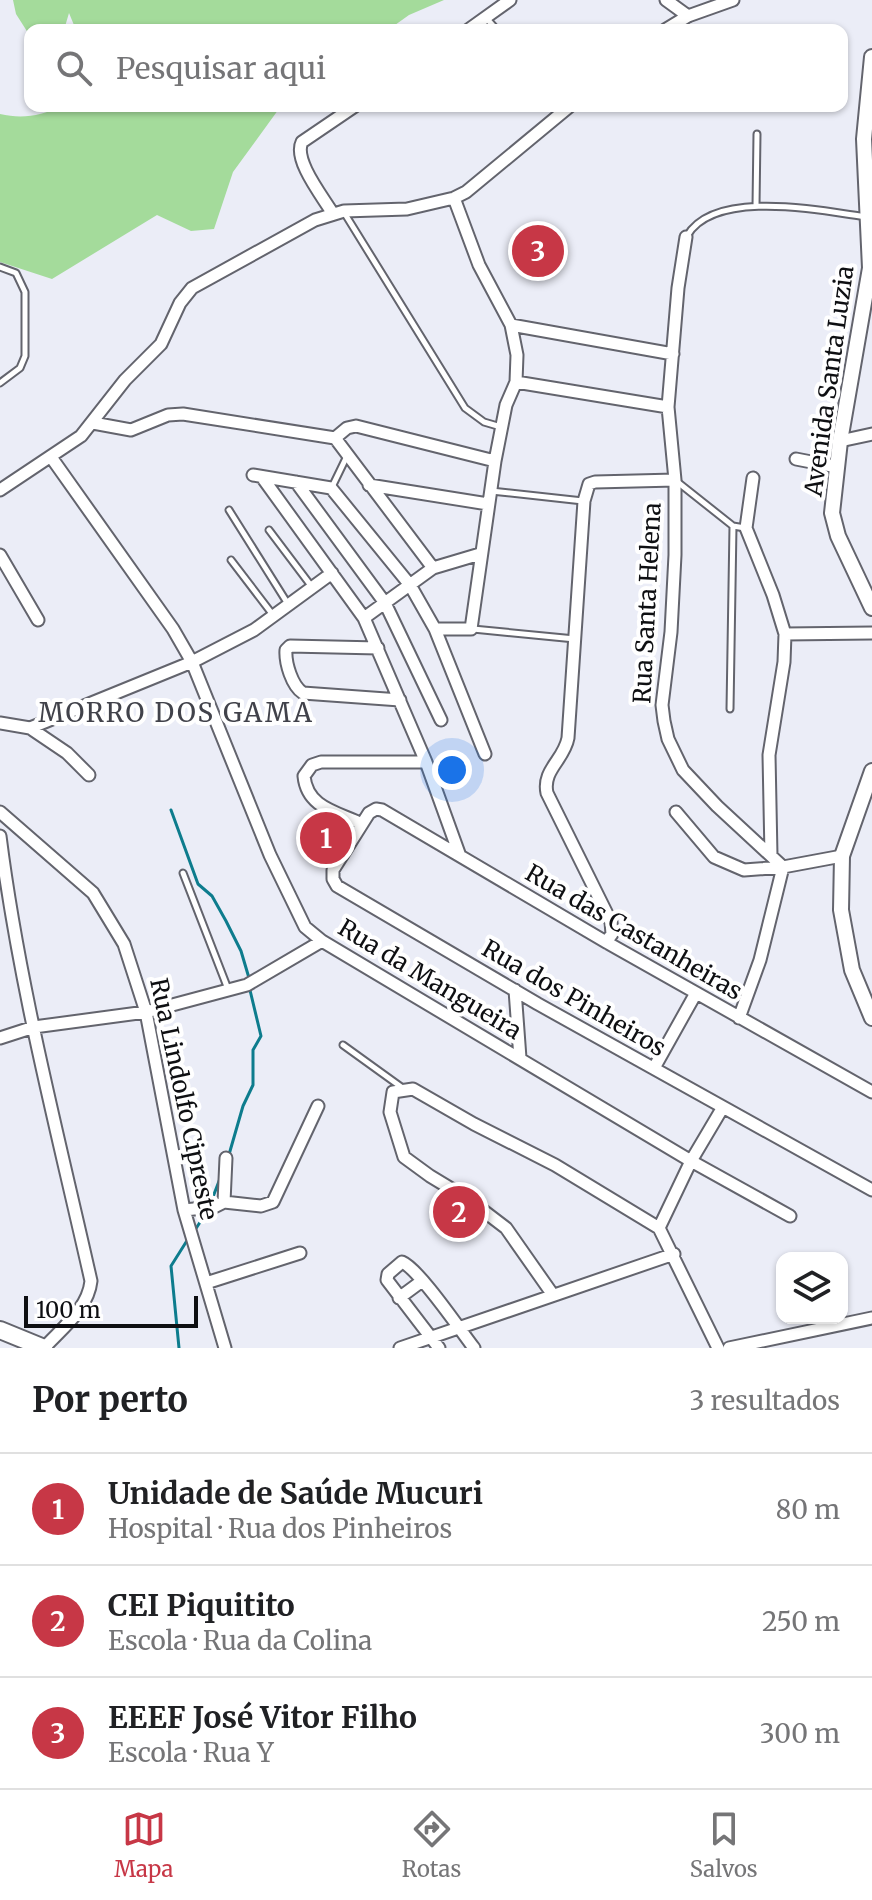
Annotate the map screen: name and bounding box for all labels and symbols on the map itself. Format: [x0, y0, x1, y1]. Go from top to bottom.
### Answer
pin: 3 [512, 221, 564, 281]
street label: Avenida Santa Luzia [797, 264, 861, 499]
street label: Rua Santa Helena [626, 502, 668, 704]
district label: MORRO DOS GAMA [38, 696, 314, 729]
your location [432, 750, 472, 790]
pin: 1 [300, 808, 352, 868]
street label: Rua das Castanheiras [520, 857, 748, 1007]
street label: Rua da Mangueira [333, 912, 528, 1046]
street label: Rua dos Pinheiros [477, 933, 671, 1063]
street label: Rua Lindolfo Cipreste [143, 975, 225, 1223]
pin: 2 [433, 1182, 485, 1242]
scale bar [24, 1292, 198, 1328]

